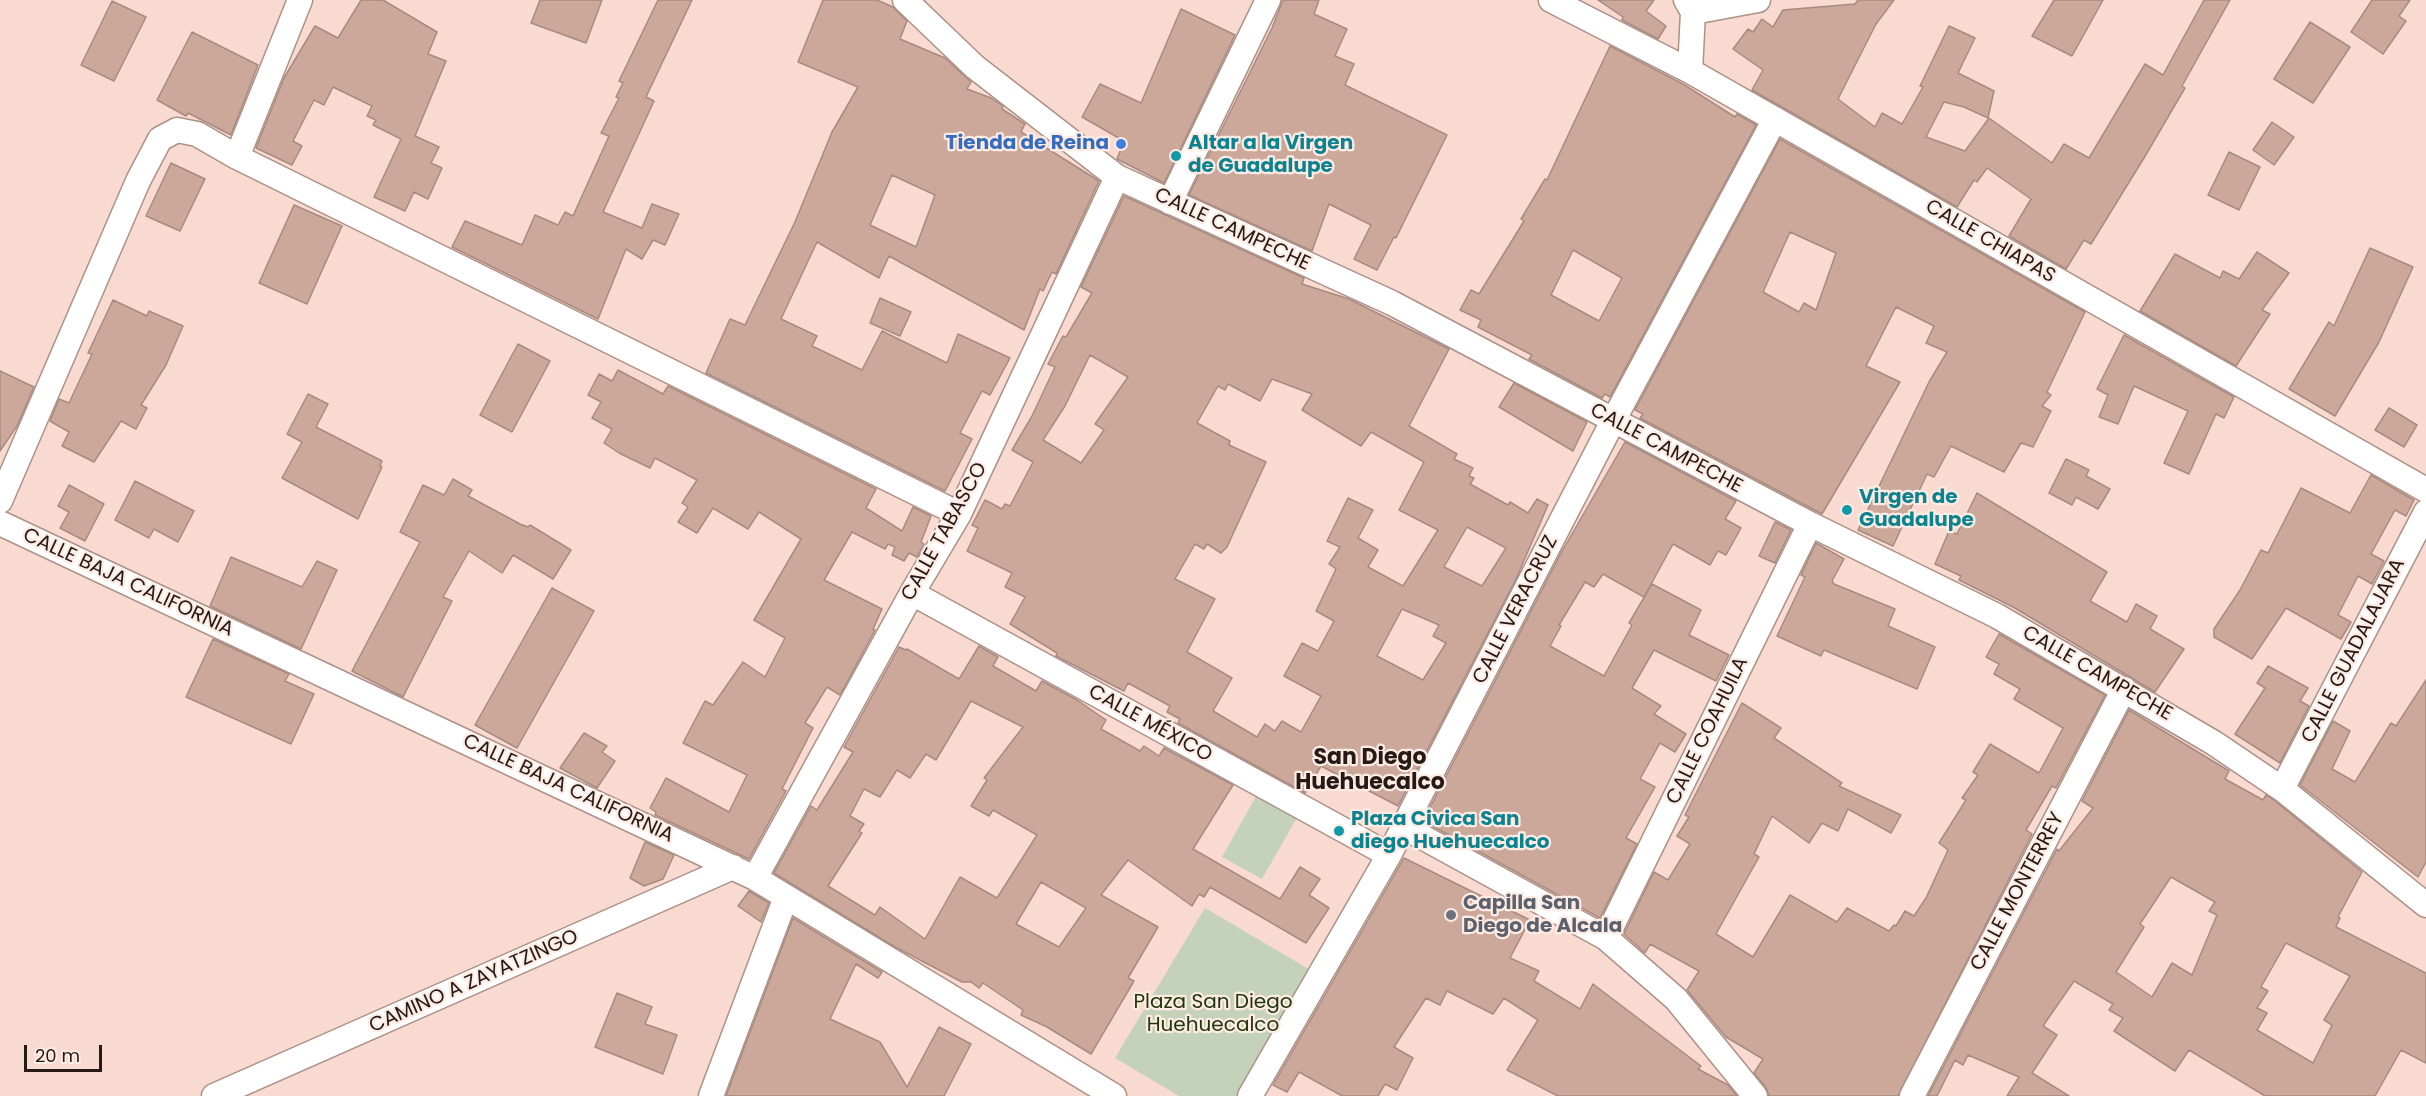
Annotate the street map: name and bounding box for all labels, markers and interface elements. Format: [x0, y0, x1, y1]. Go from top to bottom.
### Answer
place label: Tienda de Reina [946, 132, 1109, 156]
place label: Altar a la Virgen de Guadalupe [1188, 132, 1353, 179]
marker: Tienda de Reina [1114, 137, 1128, 151]
marker: Altar a la Virgen de Guadalupe [1169, 149, 1183, 163]
street label: CALLE CAMPECHE [1150, 183, 1314, 277]
street label: CALLE CHIAPAS [1921, 195, 2059, 289]
street label: CALLE CAMPECHE [1586, 399, 1746, 499]
street label: CALLE TABASCO [897, 459, 993, 605]
place label: Virgen de Guadalupe [1859, 486, 1974, 533]
marker: Virgen de Guadalupe [1840, 503, 1854, 517]
street label: CALLE BAJA CALIFORNIA [19, 524, 237, 642]
street label: CALLE VERACRUZ [1468, 532, 1564, 688]
street label: CALLE GUADALAJARA [2297, 555, 2411, 747]
street label: CALLE CAMPECHE [2018, 621, 2176, 727]
street label: CALLE COAHUILA [1662, 653, 1754, 809]
street label: CALLE MÉXICO [1084, 680, 1216, 768]
street label: CALLE BAJA CALIFORNIA [459, 730, 677, 848]
district label: San Diego Huehuecalco [1295, 745, 1445, 796]
place label: Plaza Civica San diego Huehuecalco [1351, 808, 1549, 855]
street label: CALLE MONTERREY [1966, 809, 2070, 975]
marker: Plaza Civica San diego Huehuecalco [1332, 824, 1346, 838]
place label: Capilla San Diego de Alcala [1463, 892, 1622, 939]
marker: Capilla San Diego de Alcala [1444, 908, 1458, 922]
street label: CAMINO A ZAYATZINGO [366, 925, 582, 1039]
park label: Plaza San Diego Huehuecalco [1133, 991, 1293, 1038]
scale bar [27, 1033, 105, 1071]
text: 20 m [35, 1043, 80, 1068]

